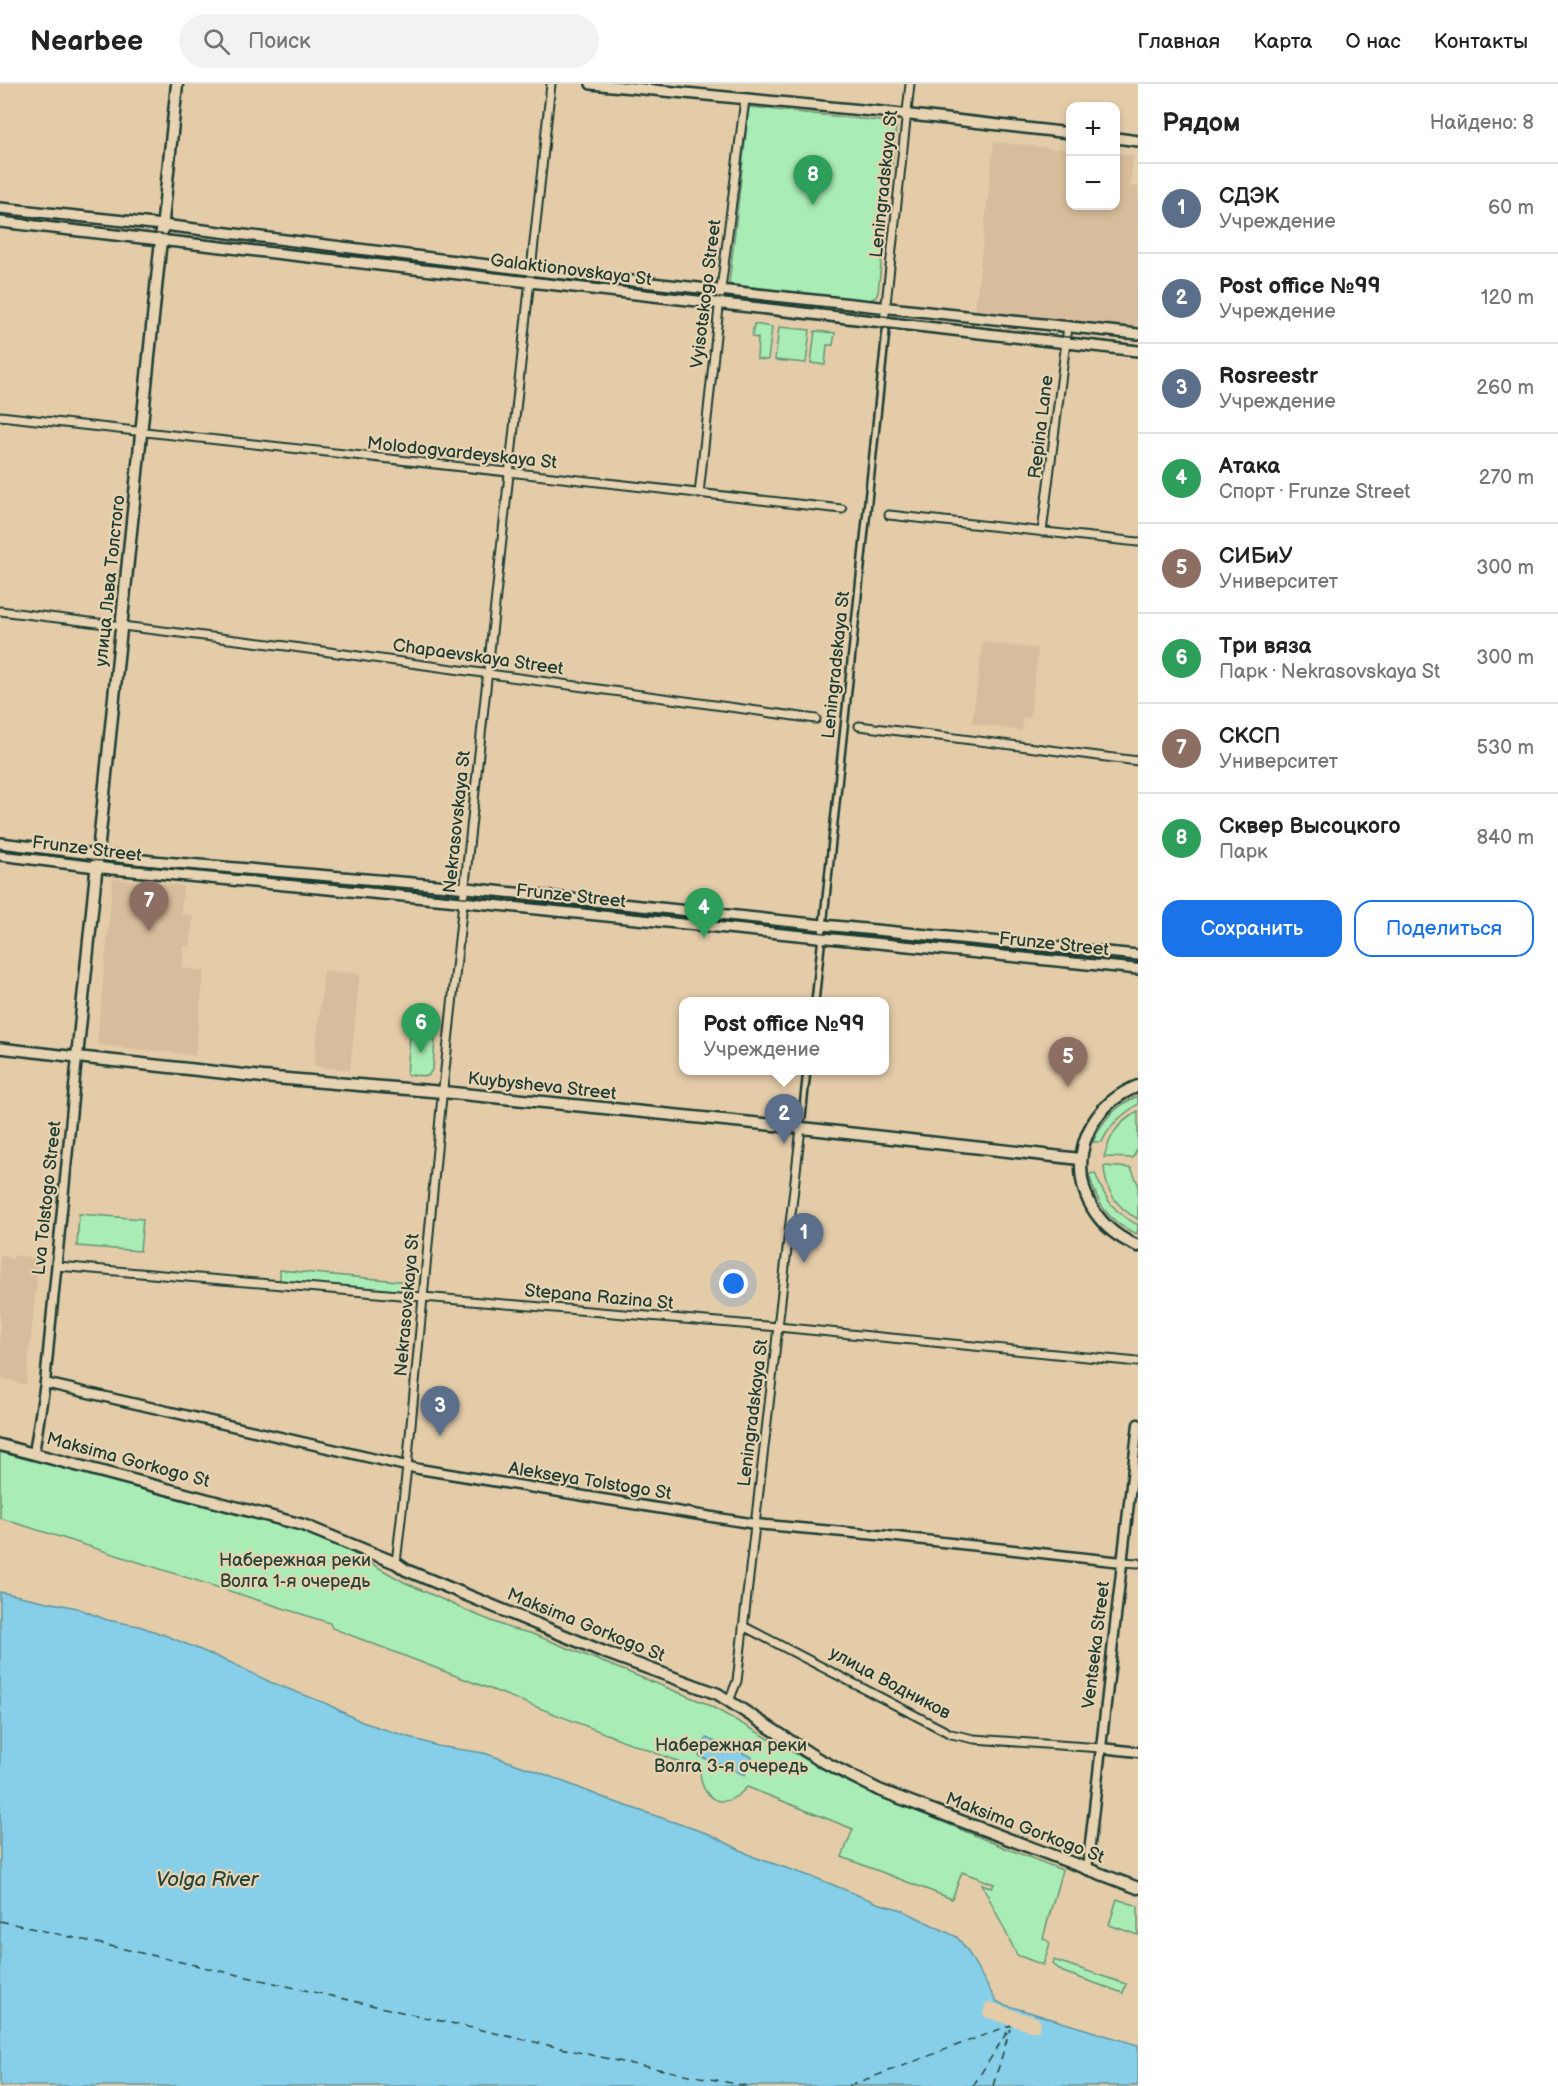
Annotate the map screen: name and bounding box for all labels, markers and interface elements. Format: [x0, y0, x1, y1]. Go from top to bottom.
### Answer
search box [179, 14, 599, 68]
text: Nearbee [30, 25, 143, 58]
icon: search [200, 25, 233, 58]
text: Поиск [248, 28, 311, 55]
text: Главная [1137, 29, 1220, 54]
text: Карта [1253, 29, 1312, 54]
text: О нас [1345, 29, 1401, 54]
text: Контакты [1434, 29, 1528, 54]
map controls [1066, 102, 1120, 210]
button: + [1066, 102, 1120, 156]
text: Рядом [1162, 108, 1240, 139]
street label: Leningradskaya St [866, 109, 902, 259]
text: Найдено: 8 [1430, 111, 1534, 135]
pin: 8 [794, 156, 832, 205]
button: − [1066, 156, 1120, 210]
text: СДЭК [1219, 183, 1279, 210]
text: 1 [1177, 196, 1186, 220]
text: 60 m [1488, 196, 1534, 220]
text: Учреждение [1219, 210, 1336, 234]
street label: Vyisotskogo Street [686, 218, 726, 370]
street label: Galaktionovskaya St [489, 250, 653, 290]
text: Post office №99 [1219, 273, 1381, 300]
text: 2 [1176, 286, 1187, 310]
text: 120 m [1481, 286, 1534, 310]
text: Учреждение [1219, 300, 1336, 324]
text: Rosreestr [1219, 363, 1318, 390]
street label: Repina Lane [1024, 374, 1058, 480]
text: 3 [1176, 376, 1187, 400]
text: 260 m [1476, 376, 1534, 400]
text: Учреждение [1219, 390, 1336, 414]
street label: Molodogvardeyskaya St [366, 433, 558, 473]
text: Атака [1219, 453, 1280, 480]
text: 4 [1176, 466, 1187, 490]
text: 270 m [1479, 466, 1534, 490]
text: Спорт · Frunze Street [1219, 480, 1410, 504]
street label: улица Льва Толстого [91, 494, 129, 668]
text: СИБиУ [1219, 543, 1293, 570]
text: 5 [1176, 556, 1187, 580]
text: 300 m [1476, 556, 1534, 580]
text: Университет [1219, 570, 1338, 594]
street label: Leningradskaya St [818, 590, 854, 740]
text: Три вяза [1219, 633, 1311, 660]
street label: Chapaevskaya Street [391, 635, 565, 679]
text: 6 [1175, 646, 1188, 670]
text: 300 m [1476, 646, 1534, 670]
text: Парк · Nekrasovskaya St [1219, 660, 1440, 684]
text: СКСП [1219, 723, 1280, 750]
text: 7 [1176, 736, 1187, 760]
text: 530 m [1477, 736, 1534, 760]
street label: Nekrasovskaya St [439, 749, 475, 894]
text: Университет [1219, 750, 1338, 774]
text: Сквер Высоцкого [1219, 813, 1400, 840]
text: 8 [1175, 826, 1188, 850]
text: 840 m [1476, 826, 1534, 850]
street label: Frunze Street [31, 832, 144, 866]
text: Парк [1219, 840, 1268, 864]
street label: Frunze Street [515, 880, 627, 912]
pin: 7 [130, 882, 168, 931]
pin: 4 [684, 888, 724, 938]
button: Сохранить [1162, 900, 1342, 957]
button: Поделиться [1354, 900, 1534, 957]
street label: Frunze Street [998, 928, 1110, 960]
popup [679, 997, 889, 1075]
pin: 6 [402, 1004, 440, 1053]
text: Post office №99 [703, 1011, 865, 1038]
text: Учреждение [703, 1038, 820, 1062]
pin: 5 [1048, 1038, 1088, 1087]
street label: Kuybysheva Street [467, 1068, 618, 1104]
pin: 2 [764, 1094, 804, 1144]
street label: Lva Tolstogo Street [28, 1119, 66, 1276]
pin: 1 [784, 1214, 824, 1263]
street label: Nekrasovskaya St [390, 1232, 424, 1377]
your location [719, 1269, 748, 1298]
street label: Stepana Razina St [524, 1280, 675, 1314]
street label: Leningradskaya St [734, 1338, 773, 1488]
pin: 3 [420, 1386, 460, 1436]
street label: Maksima Gorkogo St [44, 1428, 212, 1492]
street label: Alekseya Tolstogo St [507, 1458, 673, 1504]
park label: Набережная реки Волга 1-я очередь [219, 1550, 371, 1592]
street label: Ventseka Street [1078, 1580, 1114, 1710]
street label: Maksima Gorkogo St [504, 1584, 668, 1666]
street label: улица Водников [826, 1642, 955, 1724]
park label: Набережная реки Волга 3-я очередь [654, 1735, 808, 1777]
street label: Maksima Gorkogo St [943, 1788, 1108, 1868]
water label: Volga River [156, 1868, 260, 1892]

